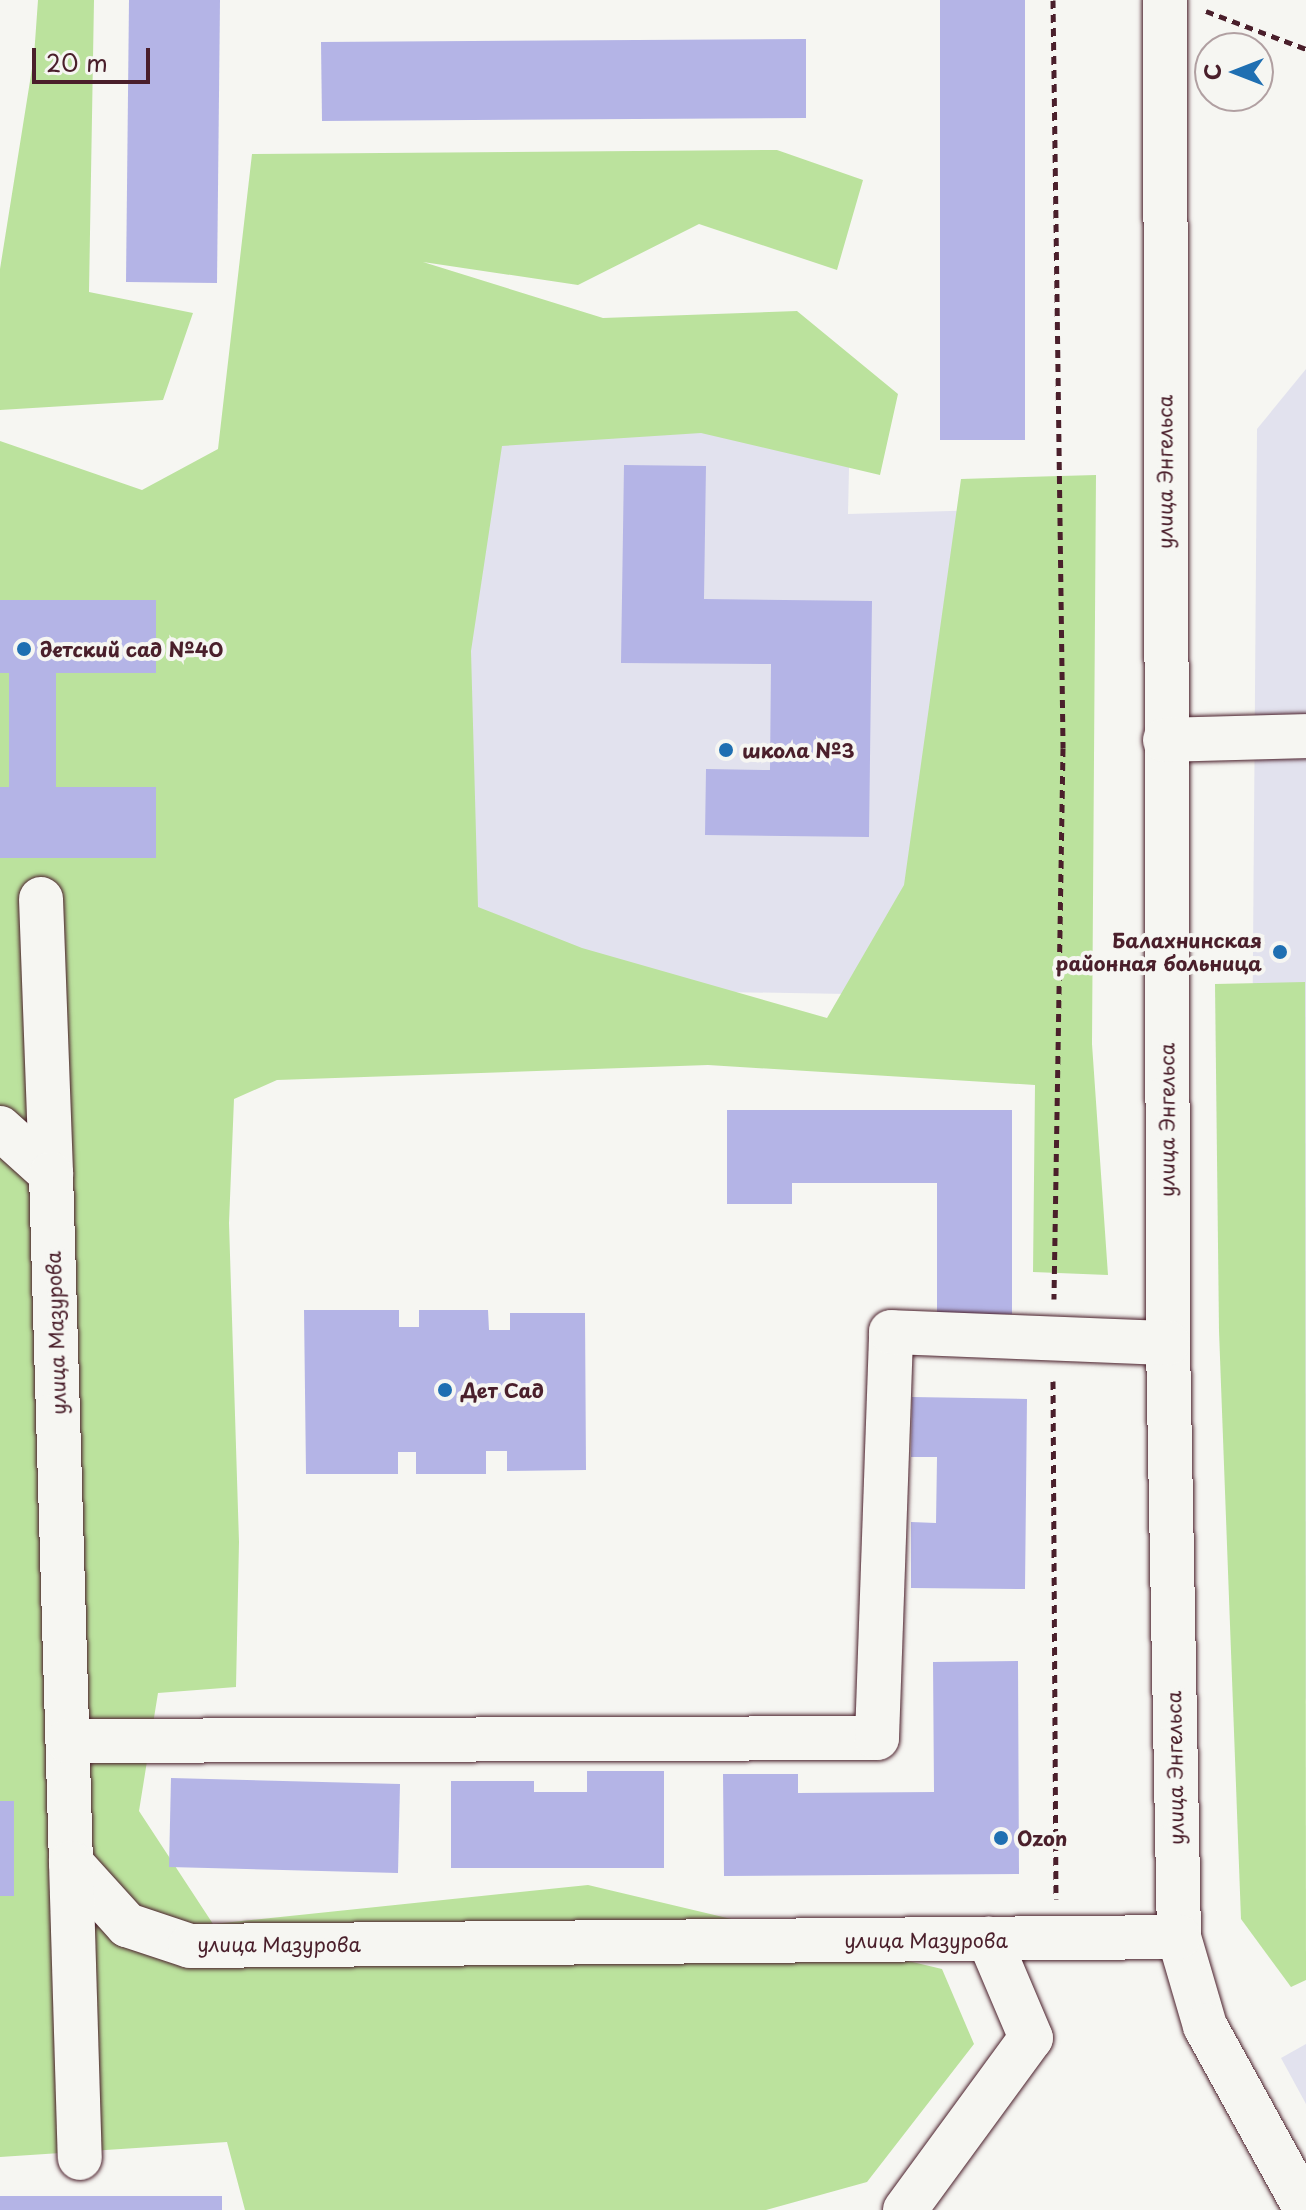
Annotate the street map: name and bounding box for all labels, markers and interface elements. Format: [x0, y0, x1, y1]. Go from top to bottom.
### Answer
scale bar [36, 32, 154, 82]
north arrow [1194, 32, 1274, 112]
text: 20 m [46, 44, 108, 80]
text: С [1195, 64, 1228, 80]
street label: улица Энгельса [1153, 394, 1177, 550]
place label: детский сад №40 [40, 637, 224, 661]
marker: детский сад №40 [15, 640, 33, 658]
place label: школа №3 [742, 738, 855, 762]
marker: школа №3 [717, 741, 735, 759]
place label: Балахнинская районная больница [1056, 928, 1262, 975]
marker: Балахнинская районная больница [1269, 941, 1291, 963]
street label: улица Энгельса [1155, 1042, 1179, 1198]
street label: улица Мазурова [41, 1250, 71, 1416]
place label: Дет Сад [461, 1378, 545, 1402]
marker: Дет Сад [436, 1381, 454, 1399]
street label: улица Энгельса [1162, 1690, 1188, 1846]
place label: Ozon [1017, 1826, 1067, 1850]
marker: Ozon [992, 1829, 1010, 1847]
street label: улица Мазурова [843, 1928, 1009, 1952]
street label: улица Мазурова [196, 1932, 362, 1956]

